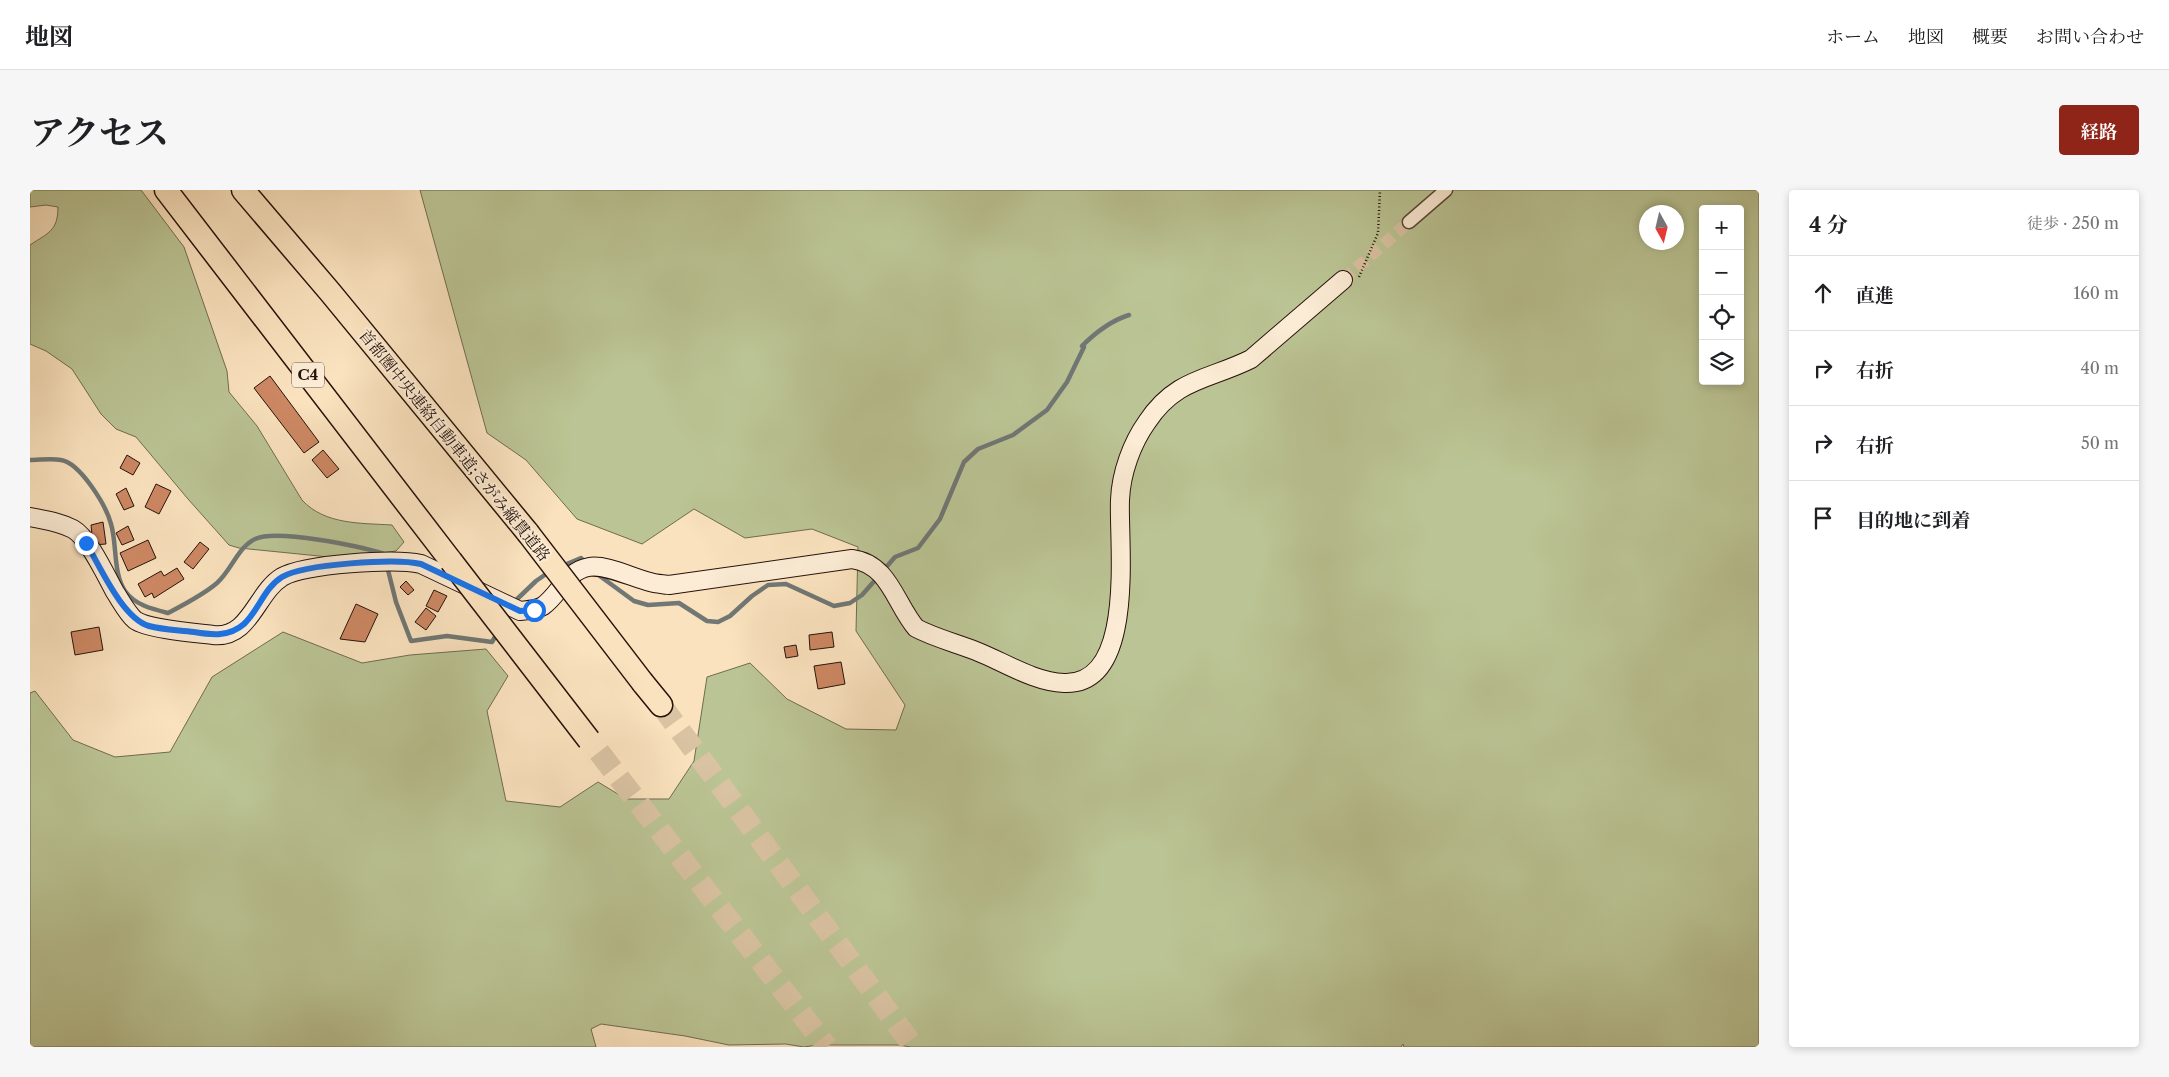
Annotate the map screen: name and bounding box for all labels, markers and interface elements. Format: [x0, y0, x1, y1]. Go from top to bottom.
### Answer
text: 地図 [25, 22, 73, 51]
text: ホーム [1826, 26, 1880, 48]
text: 地図 [1908, 26, 1944, 48]
text: 概要 [1972, 26, 2008, 48]
text: お問い合わせ [2036, 26, 2144, 48]
button: 経路 [2059, 105, 2139, 155]
text: アクセス [30, 111, 169, 154]
north arrow [1639, 205, 1684, 250]
map controls [1699, 205, 1744, 385]
button: + [1699, 205, 1744, 250]
text: 4 分 [1809, 212, 1848, 237]
text: 徒歩 · 250 m [2027, 213, 2119, 233]
button: − [1699, 250, 1744, 295]
icon: ahead [1809, 279, 1837, 307]
text: 160 m [2074, 283, 2119, 303]
text: 直進 [1856, 284, 1894, 307]
button: locate [1699, 295, 1744, 340]
street label: 首都圏中央連絡自動車道;さがみ縦貫道路 [355, 325, 555, 565]
button: layers [1699, 340, 1744, 385]
icon: right [1809, 354, 1837, 382]
text: 40 m [2080, 358, 2119, 378]
text: 右折 [1856, 359, 1894, 382]
road number: C4 [292, 362, 324, 388]
icon: right [1809, 429, 1837, 457]
text: 50 m [2081, 433, 2119, 453]
text: 右折 [1856, 434, 1894, 457]
icon: arrive [1809, 504, 1837, 532]
text: 目的地に到着 [1856, 509, 1970, 532]
route end [75, 532, 98, 555]
route start [523, 599, 546, 622]

